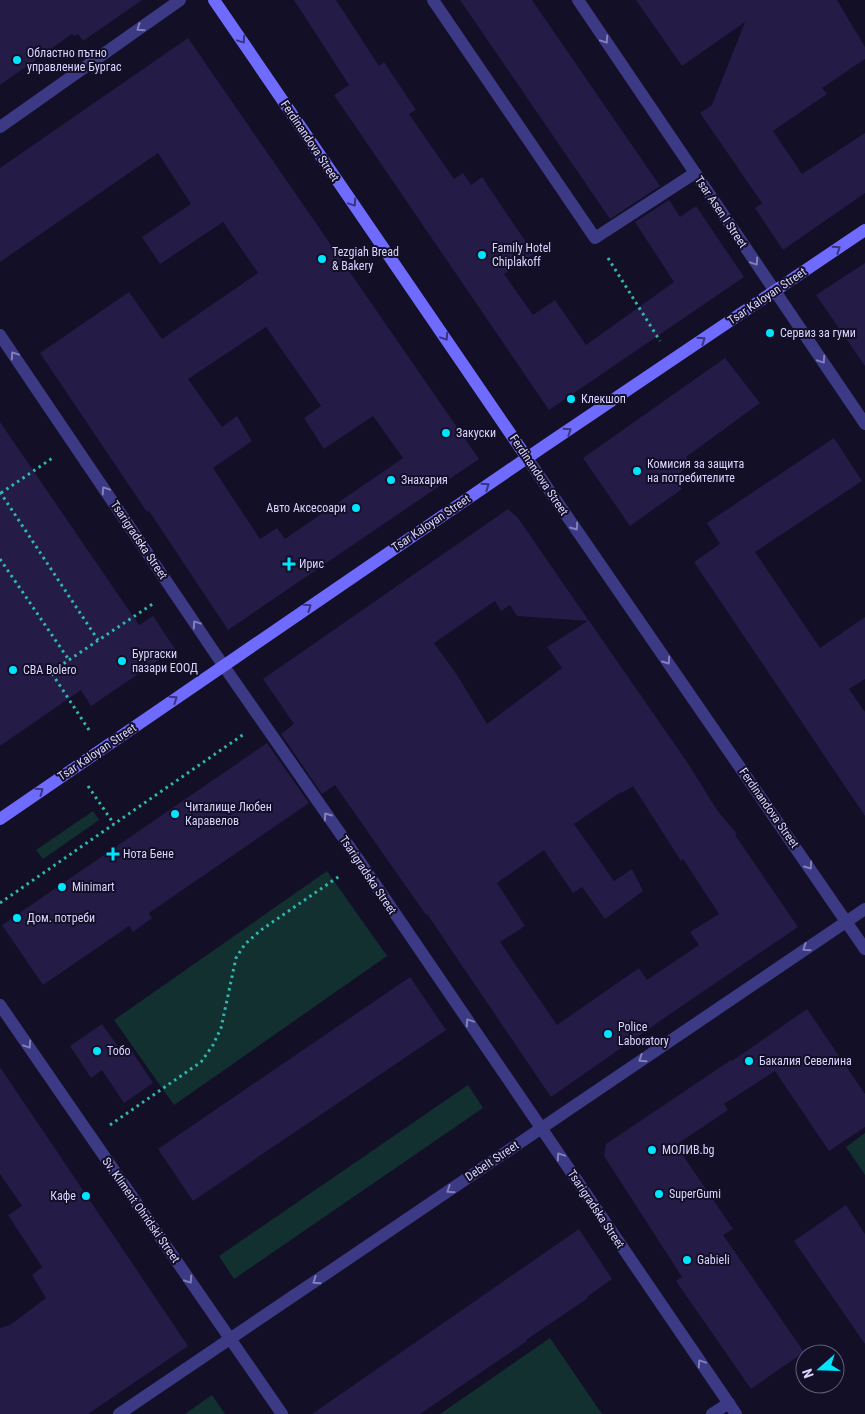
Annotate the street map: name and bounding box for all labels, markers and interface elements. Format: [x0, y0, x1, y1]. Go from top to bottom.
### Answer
one-way arrow [136, 22, 146, 31]
one-way arrow [236, 34, 245, 44]
one-way arrow [599, 35, 608, 44]
place label: Oбластно пътно управление Бургас [27, 46, 122, 74]
marker: Oбластно пътно управление Бургас [11, 54, 23, 66]
street label: Ferdinandova Street [278, 98, 342, 184]
street label: Tsar Asen I Street [692, 173, 750, 251]
one-way arrow [347, 197, 356, 207]
place label: Family Hotel Chiplakoff [492, 241, 551, 269]
place label: Tezgiah Bread & Bakery [332, 245, 399, 273]
one-way arrow [831, 246, 841, 255]
marker: Family Hotel Chiplakoff [476, 249, 488, 261]
marker: Tezgiah Bread & Bakery [316, 253, 328, 265]
one-way arrow [749, 256, 758, 266]
street label: Tsar Kaloyan Street [725, 264, 809, 327]
place label: Сервиз за гуми [780, 326, 856, 340]
marker: Сервиз за гуми [764, 327, 776, 339]
one-way arrow [439, 332, 448, 341]
one-way arrow [697, 337, 706, 346]
one-way arrow [11, 352, 20, 361]
one-way arrow [815, 355, 825, 364]
place label: Клекшоп [581, 392, 626, 406]
marker: Клекшоп [565, 393, 577, 405]
place label: Закуски [456, 426, 496, 440]
marker: Закуски [440, 427, 452, 439]
one-way arrow [562, 427, 571, 437]
street label: Ferdinandova Street [507, 432, 571, 518]
place label: Комисия за защита на потребителите [647, 457, 744, 485]
marker: Комисия за защита на потребителите [631, 465, 643, 477]
place label: Знахария [401, 473, 448, 487]
marker: Знахария [385, 474, 397, 486]
one-way arrow [480, 483, 489, 492]
one-way arrow [102, 486, 111, 495]
street label: Tsar Kaloyan Street [389, 491, 473, 554]
street label: Tsarigradska Street [108, 498, 171, 582]
place label: Авто Аксесоари [266, 501, 346, 515]
marker: Авто Аксесоари [350, 502, 362, 514]
one-way arrow [569, 521, 578, 531]
place label: Ирис [299, 557, 324, 571]
marker: Ирис [283, 558, 295, 570]
one-way arrow [302, 604, 312, 613]
one-way arrow [193, 621, 202, 630]
place label: Бургаски пазари ЕООД [132, 647, 198, 675]
marker: Бургаски пазари ЕООД [116, 655, 128, 667]
one-way arrow [661, 655, 670, 664]
place label: CBA Bolero [23, 663, 77, 677]
marker: CBA Bolero [7, 664, 19, 676]
one-way arrow [168, 696, 178, 705]
street label: Tsar Kaloyan Street [55, 720, 139, 783]
street label: Ferdinandova Street [736, 765, 802, 851]
one-way arrow [34, 788, 44, 797]
place label: Читалище Любен Каравелов [185, 800, 272, 828]
marker: Читалище Любен Каравелов [169, 808, 181, 820]
one-way arrow [324, 812, 333, 821]
street label: Tsarigradska Street [337, 833, 400, 917]
place label: Нота Бене [123, 847, 174, 861]
marker: Нота Бене [107, 848, 119, 860]
one-way arrow [803, 861, 812, 870]
place label: Minimart [72, 880, 115, 894]
marker: Minimart [56, 881, 68, 893]
place label: Дом. потреби [27, 911, 95, 925]
marker: Дом. потреби [11, 912, 23, 924]
one-way arrow [802, 942, 811, 951]
one-way arrow [465, 1018, 475, 1027]
place label: Police Laboratory [618, 1020, 669, 1048]
marker: Police Laboratory [602, 1028, 614, 1040]
one-way arrow [22, 1039, 31, 1049]
place label: Тобо [107, 1044, 131, 1058]
marker: Тобо [91, 1045, 103, 1057]
one-way arrow [639, 1053, 648, 1062]
place label: Бакалия Севелина [759, 1054, 852, 1068]
marker: Бакалия Севелина [743, 1055, 755, 1067]
street label: Debelt Street [463, 1138, 522, 1184]
place label: МОЛИВ.bg [662, 1143, 715, 1157]
marker: МОЛИВ.bg [646, 1144, 658, 1156]
one-way arrow [557, 1152, 566, 1162]
street label: Sv. Kliment Ohridski Street [99, 1155, 183, 1266]
street label: Tsarigradska Street [565, 1167, 628, 1251]
one-way arrow [446, 1183, 455, 1193]
place label: SuperGumi [669, 1187, 721, 1201]
marker: SuperGumi [653, 1188, 665, 1200]
place label: Кафе [50, 1189, 76, 1203]
marker: Кафе [80, 1190, 92, 1202]
place label: Gabieli [697, 1253, 730, 1267]
marker: Gabieli [681, 1254, 693, 1266]
one-way arrow [183, 1274, 193, 1283]
one-way arrow [312, 1275, 321, 1284]
north arrow [795, 1344, 845, 1394]
one-way arrow [698, 1359, 707, 1368]
text: N [799, 1367, 817, 1380]

